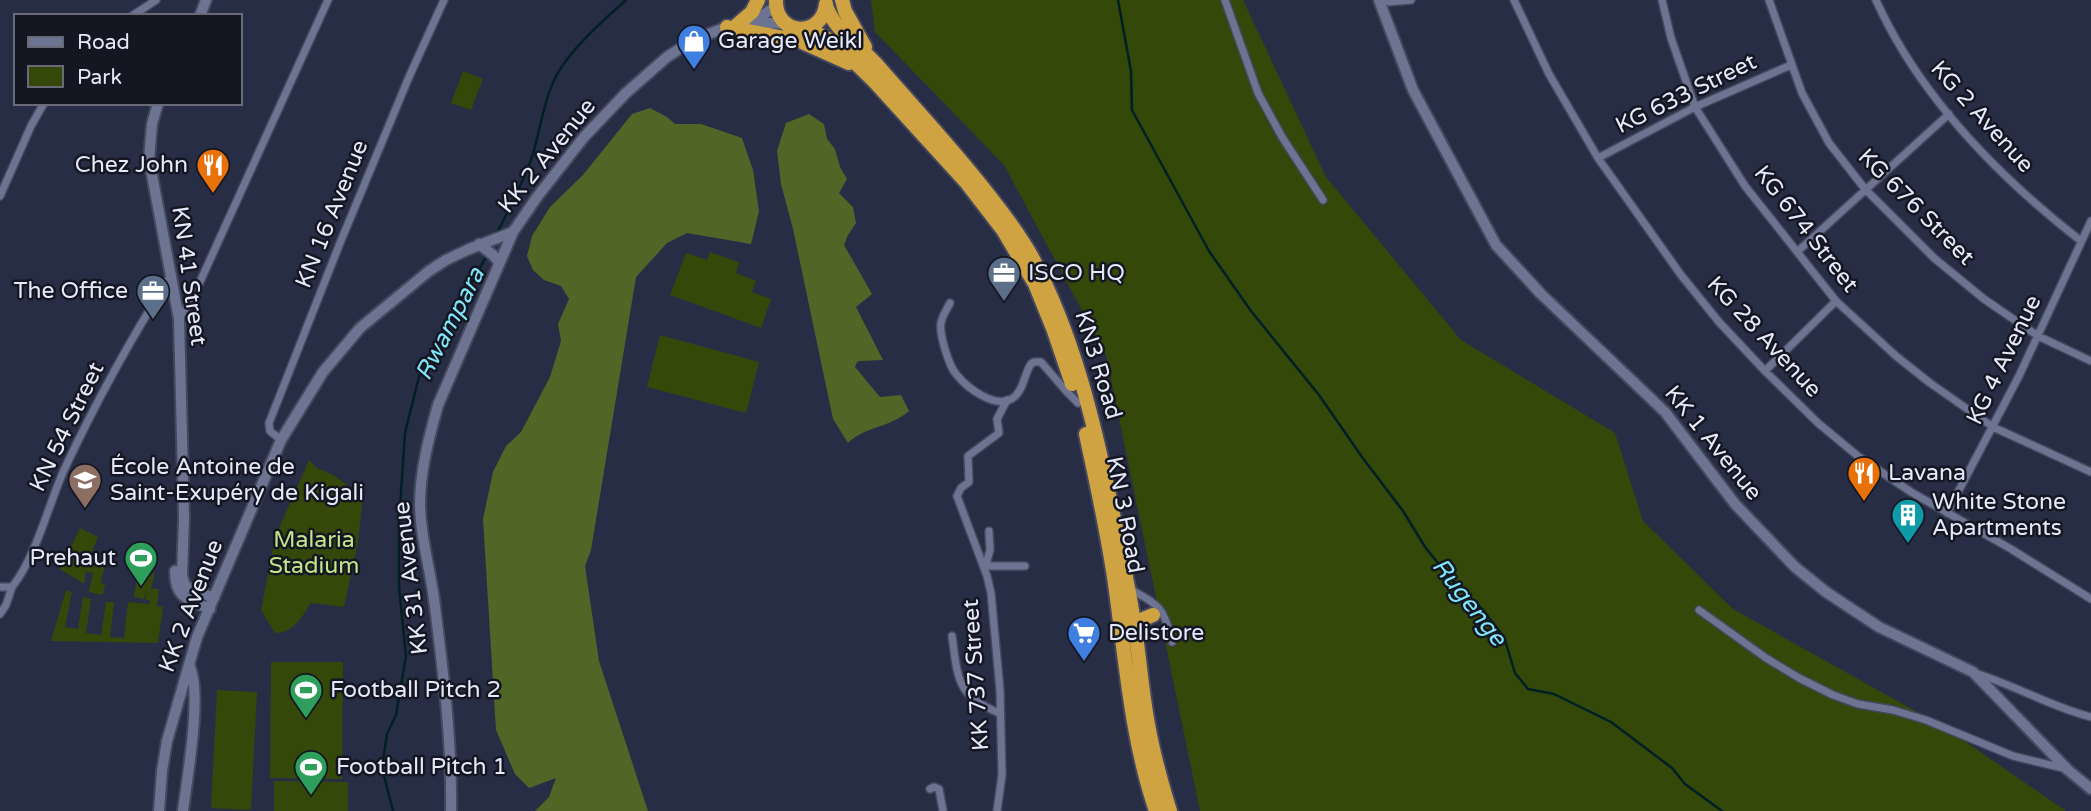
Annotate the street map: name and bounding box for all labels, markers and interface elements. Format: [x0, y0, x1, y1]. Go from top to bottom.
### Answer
legend [14, 14, 242, 105]
shop icon: Garage Weikl [675, 22, 713, 71]
place label: Garage Weikl [718, 27, 863, 55]
text: Road [77, 30, 130, 55]
street label: KG 633 Street [1611, 48, 1761, 140]
street label: KG 2 Avenue [1924, 55, 2040, 179]
text: Park [77, 65, 122, 90]
street label: KK 2 Avenue [492, 93, 602, 219]
street label: KN 16 Avenue [290, 136, 374, 292]
street label: KG 676 Street [1852, 143, 1980, 271]
restaurant icon: Chez John [194, 146, 232, 195]
place label: Chez John [75, 151, 188, 179]
street label: KG 674 Street [1748, 160, 1864, 298]
street label: KN 41 Street [165, 205, 213, 348]
office icon: ISCO HQ [985, 254, 1023, 303]
place label: ISCO HQ [1028, 259, 1125, 287]
water label: Rwampara [409, 262, 491, 385]
street label: KG 28 Avenue [1701, 271, 1827, 403]
office icon: The Office [134, 272, 172, 321]
place label: The Office [14, 277, 128, 305]
street label: KG 4 Avenue [1961, 291, 2047, 429]
street label: KN3 Road [1068, 307, 1128, 423]
street label: KN 54 Street [24, 358, 110, 496]
street label: KK 1 Avenue [1658, 380, 1768, 506]
place label: École Antoine de Saint-Exupéry de Kigali [110, 453, 364, 507]
street label: KN 3 Road [1100, 454, 1150, 576]
restaurant icon: Lavana [1845, 454, 1883, 503]
place label: Lavana [1888, 459, 1966, 487]
school or university icon: École Antoine de Saint-Exupéry de Kigali [66, 461, 104, 510]
place label: White Stone Apartments [1932, 488, 2066, 542]
building icon: White Stone Apartments [1889, 496, 1927, 545]
street label: KK 31 Avenue [388, 500, 434, 656]
park label: Malaria Stadium [269, 526, 359, 580]
street label: KK 2 Avenue [153, 536, 229, 676]
sports icon: Prehaut [122, 539, 160, 588]
place label: Prehaut [30, 544, 116, 572]
water label: Rugenge [1426, 552, 1513, 653]
street label: KK 737 Street [957, 598, 995, 752]
supermarket icon: Delistore [1065, 614, 1103, 663]
place label: Delistore [1108, 619, 1204, 647]
sports icon: Football Pitch 2 [287, 671, 325, 720]
place label: Football Pitch 2 [330, 676, 501, 704]
sports icon: Football Pitch 1 [292, 748, 330, 797]
place label: Football Pitch 1 [336, 753, 507, 781]

